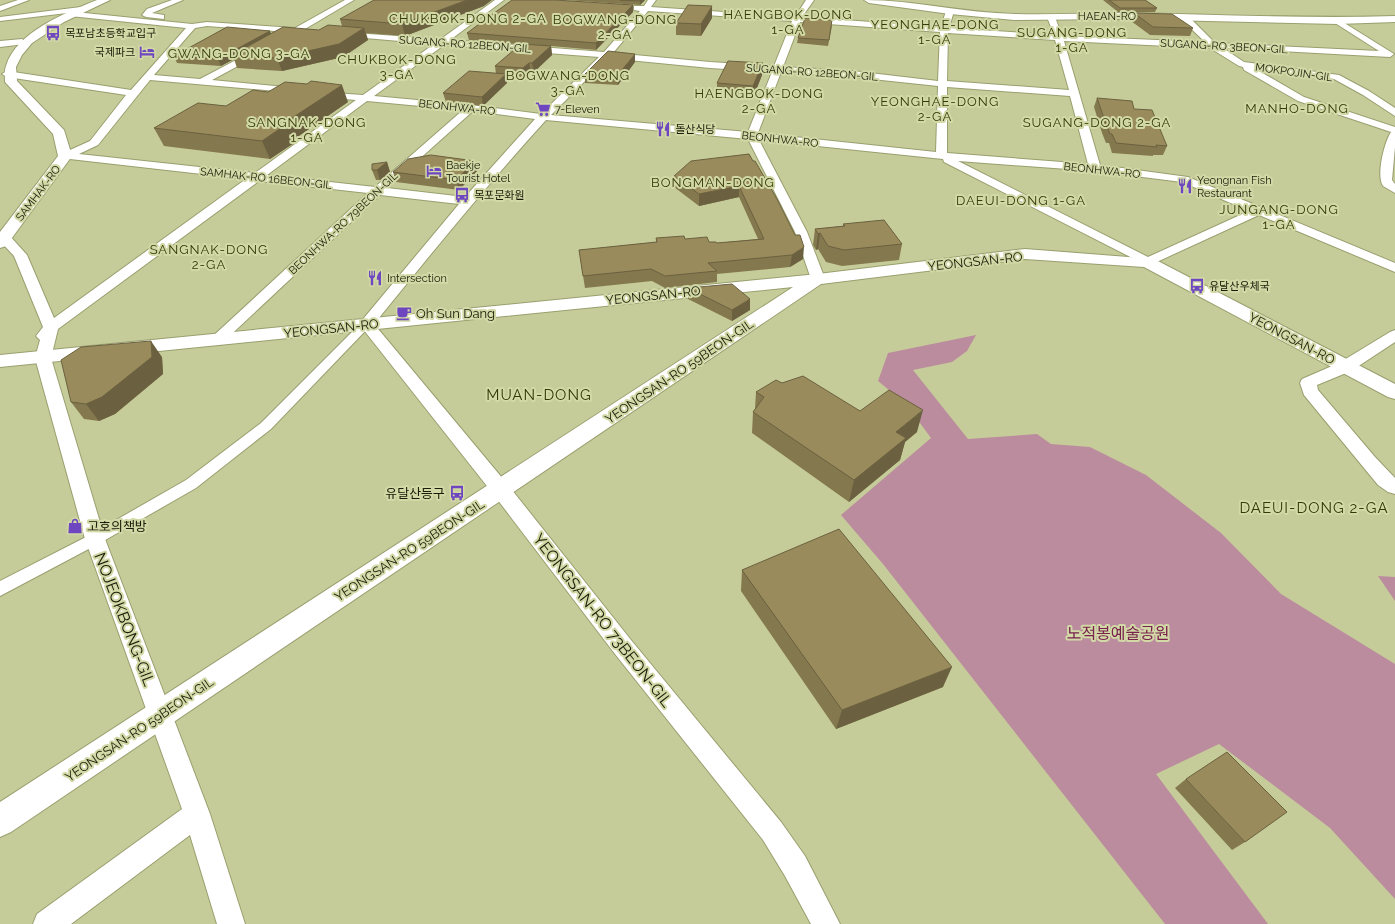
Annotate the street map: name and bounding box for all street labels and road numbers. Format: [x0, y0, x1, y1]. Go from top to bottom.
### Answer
street label: HAEAN-RO [1078, 10, 1136, 23]
street label: SUGANG-RO 12BEON-GIL [399, 33, 532, 56]
street label: SUGANG-RO 3BEON-GIL [1160, 37, 1289, 56]
street label: SUGANG-RO 12BEON-GIL [746, 61, 879, 84]
street label: MOKPOJIN-GIL [1254, 61, 1334, 84]
street label: BEONHWA-RO [418, 97, 496, 118]
street label: BEONHWA-RO [741, 129, 819, 150]
street label: BEONHWA-RO [1063, 160, 1141, 181]
street label: SAMHAK-RO [13, 163, 63, 224]
street label: SAMHAK-RO 16BEON-GIL [199, 165, 333, 192]
street label: BEONHWA-RO 79BEON-GIL [286, 169, 401, 277]
street label: YEONGSAN-RO [927, 249, 1024, 274]
street label: YEONGSAN-RO [605, 283, 702, 308]
street label: YEONGSAN-RO [1246, 309, 1338, 368]
street label: YEONGSAN-RO [283, 316, 380, 341]
street label: YEONGSAN-RO 59BEON-GIL [602, 316, 757, 427]
street label: YEONGSAN-RO 59BEON-GIL [332, 496, 487, 604]
street label: YEONGSAN-RO 73BEON-GIL [529, 530, 677, 711]
street label: NOJEOKBONG-GIL [90, 550, 159, 689]
street label: YEONGSAN-RO 59BEON-GIL [62, 674, 217, 785]

